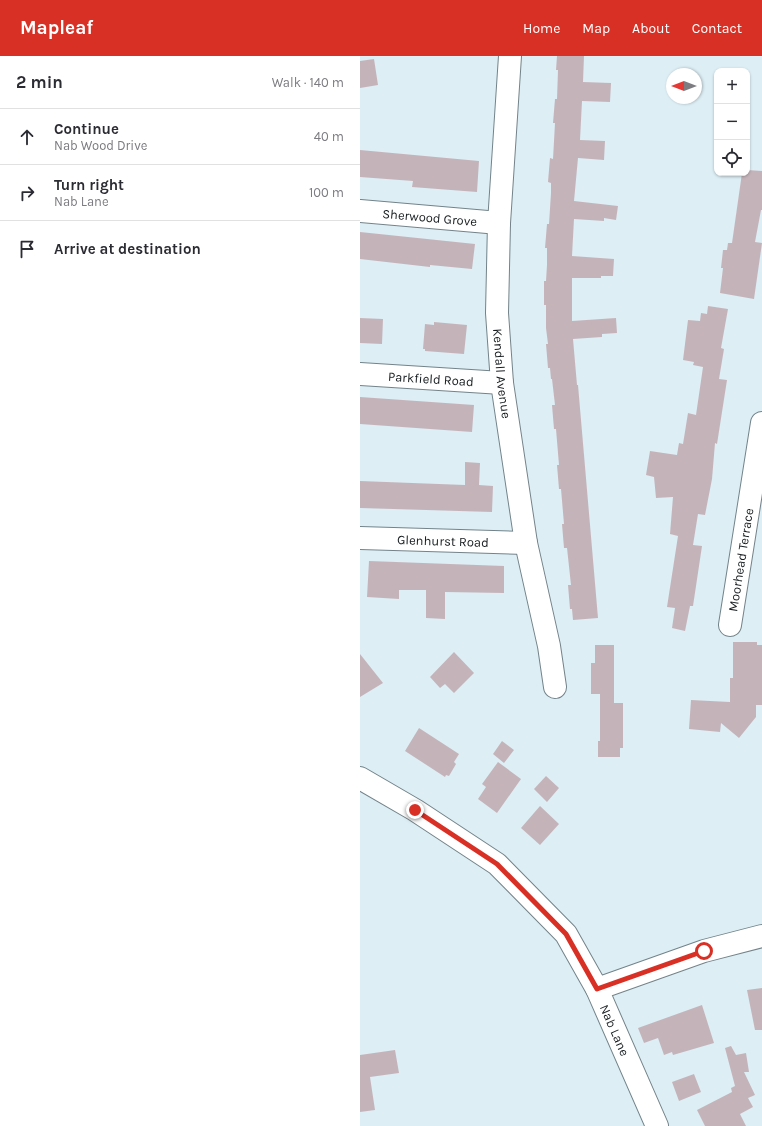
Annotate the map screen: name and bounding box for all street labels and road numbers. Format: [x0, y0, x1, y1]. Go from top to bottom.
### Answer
street label: Sherwood Grove [382, 206, 478, 229]
street label: Kendall Avenue [490, 328, 514, 420]
street label: Parkfield Road [388, 369, 474, 389]
street label: Moorhead Terrace [725, 507, 756, 613]
street label: Glenhurst Road [397, 532, 489, 550]
street label: Nab Lane [597, 1002, 632, 1059]

